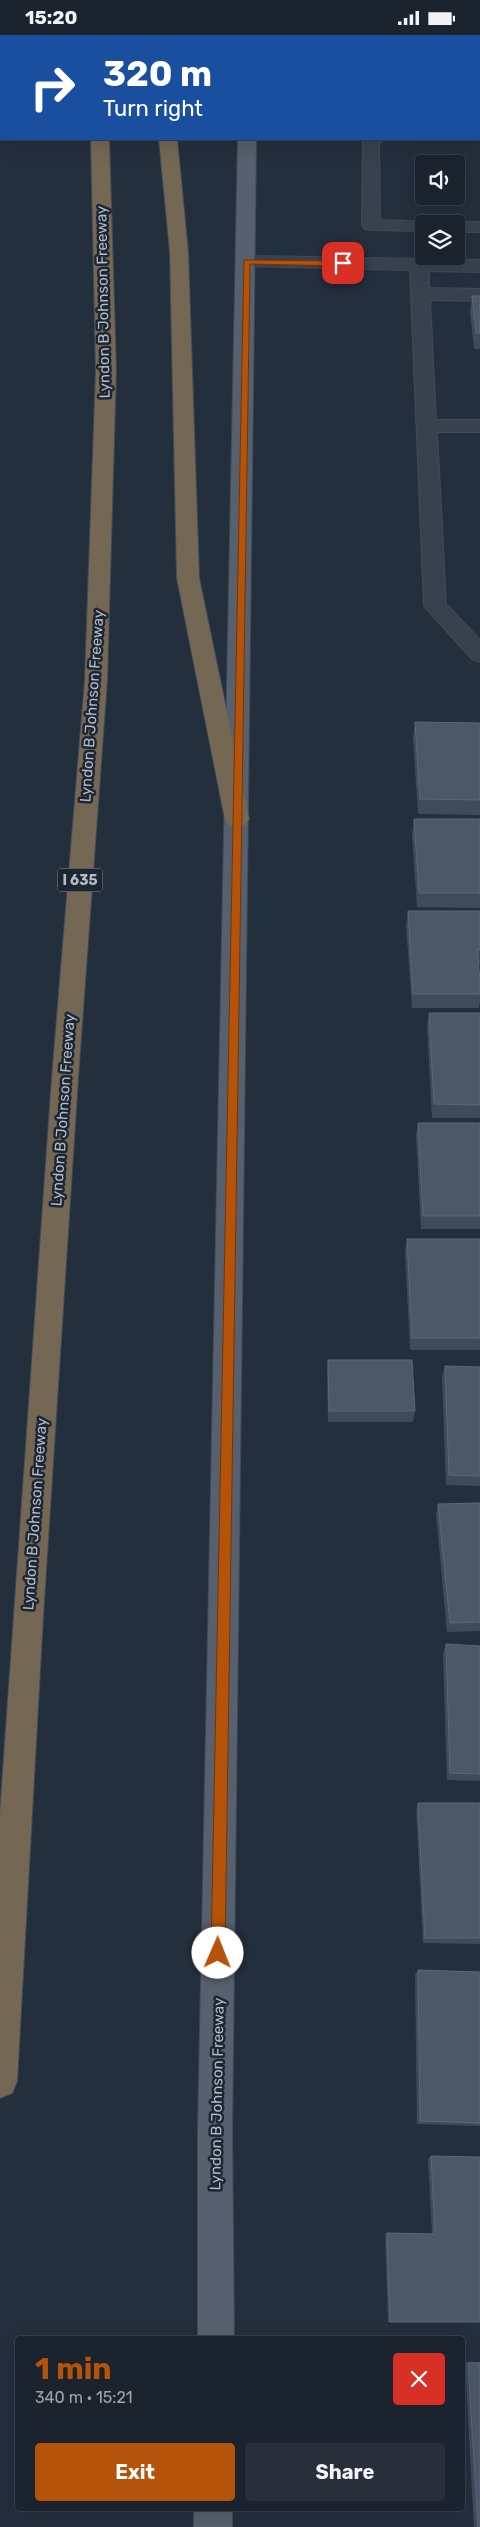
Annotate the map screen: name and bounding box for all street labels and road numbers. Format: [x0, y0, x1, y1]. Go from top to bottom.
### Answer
street label: Lyndon B Johnson Freeway [92, 206, 114, 398]
street label: Lyndon B Johnson Freeway [76, 609, 108, 803]
road number: I 635 [58, 869, 102, 891]
street label: Lyndon B Johnson Freeway [47, 1013, 79, 1207]
street label: Lyndon B Johnson Freeway [19, 1417, 51, 1611]
street label: Lyndon B Johnson Freeway [206, 1998, 228, 2190]

